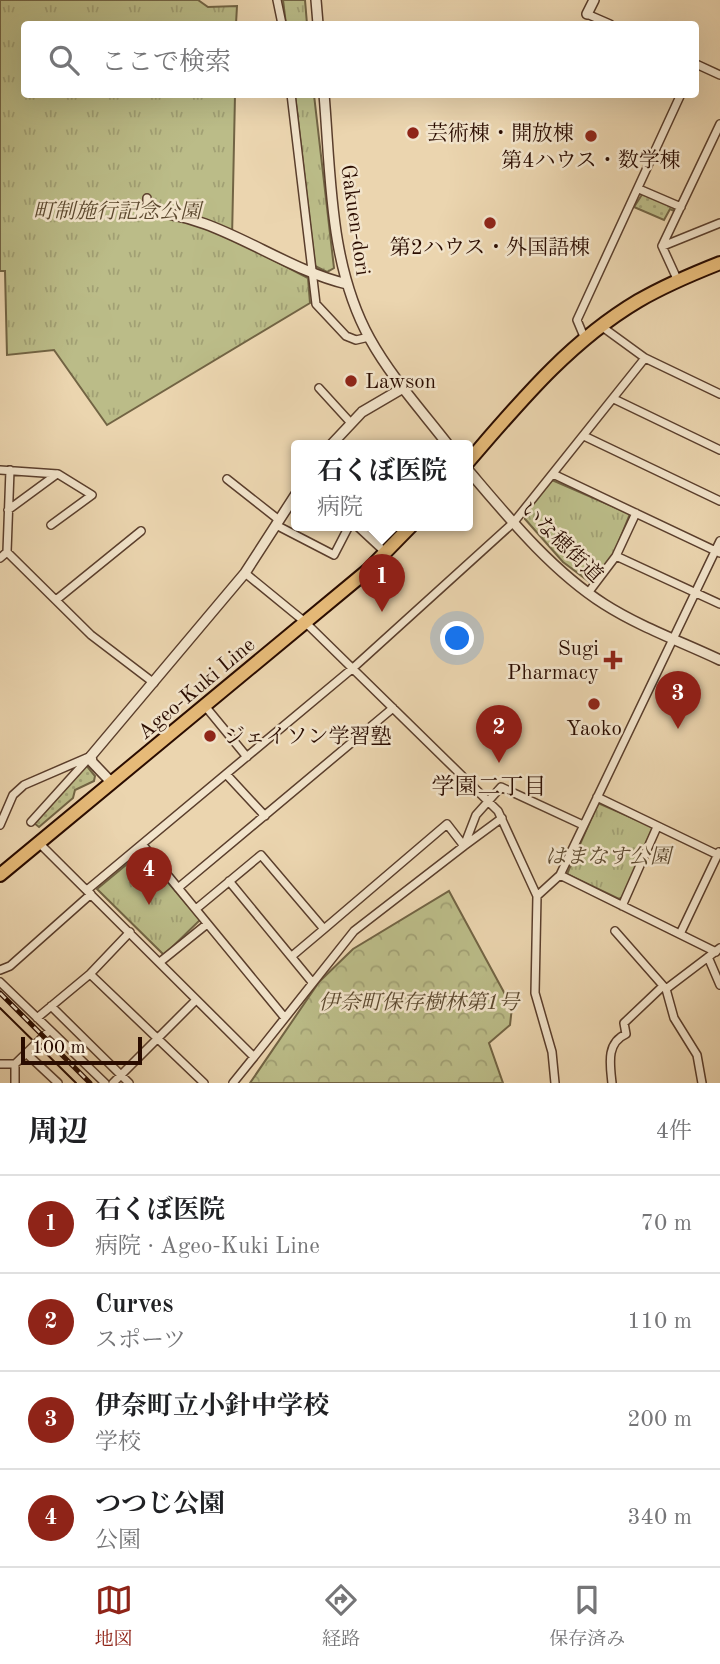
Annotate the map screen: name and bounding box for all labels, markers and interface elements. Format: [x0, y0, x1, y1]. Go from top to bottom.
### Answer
search box [21, 21, 699, 98]
icon: search [45, 41, 83, 79]
text: ここで検索 [101, 50, 231, 76]
place label: 芸術棟・開放棟 [427, 122, 574, 145]
marker: 芸術棟・開放棟 [405, 125, 421, 141]
marker: 第4ハウス・数学棟 [583, 128, 599, 144]
place label: 第4ハウス・数学棟 [501, 149, 681, 172]
street label: Gakuen-dori [336, 163, 373, 277]
park label: 町制施行記念公園 [33, 200, 204, 223]
marker: 第2ハウス・外国語棟 [482, 215, 498, 231]
place label: 第2ハウス・外国語棟 [390, 236, 590, 259]
place label: Lawson [365, 372, 436, 393]
marker: Lawson [343, 373, 359, 389]
popup [291, 440, 473, 531]
text: 石くぼ医院 [317, 459, 447, 485]
text: 病院 [317, 496, 363, 519]
street label: いな穂街道 [516, 498, 607, 587]
pin: 1 [359, 554, 405, 612]
your location [440, 621, 474, 655]
street label: Ageo-Kuki Line [134, 634, 259, 744]
place label: Sugi Pharmacy [507, 639, 599, 684]
marker: Sugi Pharmacy [605, 652, 621, 668]
pin: 3 [655, 671, 701, 729]
marker: Yaoko [586, 696, 602, 712]
pin: 2 [476, 705, 522, 763]
place label: Yaoko [566, 719, 622, 740]
place label: ジェイソン学習塾 [224, 725, 392, 748]
marker: ジェイソン学習塾 [202, 728, 218, 744]
district label: 学園二丁目 [432, 774, 547, 799]
park label: はまなす公園 [545, 845, 674, 868]
pin: 4 [126, 847, 172, 905]
park label: 伊奈町保存樹林第1号 [318, 991, 522, 1014]
scale bar [21, 1034, 142, 1066]
text: 100 m [32, 1039, 85, 1058]
text: 周辺 [28, 1118, 88, 1148]
text: 4件 [656, 1120, 692, 1143]
text: 石くぼ医院 [95, 1198, 225, 1224]
text: 1 [44, 1212, 58, 1235]
text: 70 m [641, 1212, 692, 1235]
text: 病院 · Ageo-Kuki Line [95, 1235, 320, 1258]
text: Curves [95, 1292, 174, 1318]
text: 2 [44, 1310, 58, 1333]
text: 110 m [627, 1310, 692, 1333]
text: スポーツ [95, 1329, 186, 1352]
text: 伊奈町立小針中学校 [95, 1394, 329, 1420]
text: 3 [44, 1408, 58, 1431]
text: 200 m [627, 1408, 692, 1431]
text: 学校 [95, 1431, 141, 1454]
text: つつじ公園 [95, 1492, 225, 1518]
text: 4 [44, 1506, 58, 1529]
text: 340 m [627, 1506, 692, 1529]
text: 公園 [95, 1529, 141, 1552]
tab: 地図 [95, 1581, 133, 1652]
tab: 経路 [322, 1581, 360, 1652]
tab: 保存済み [549, 1581, 625, 1652]

